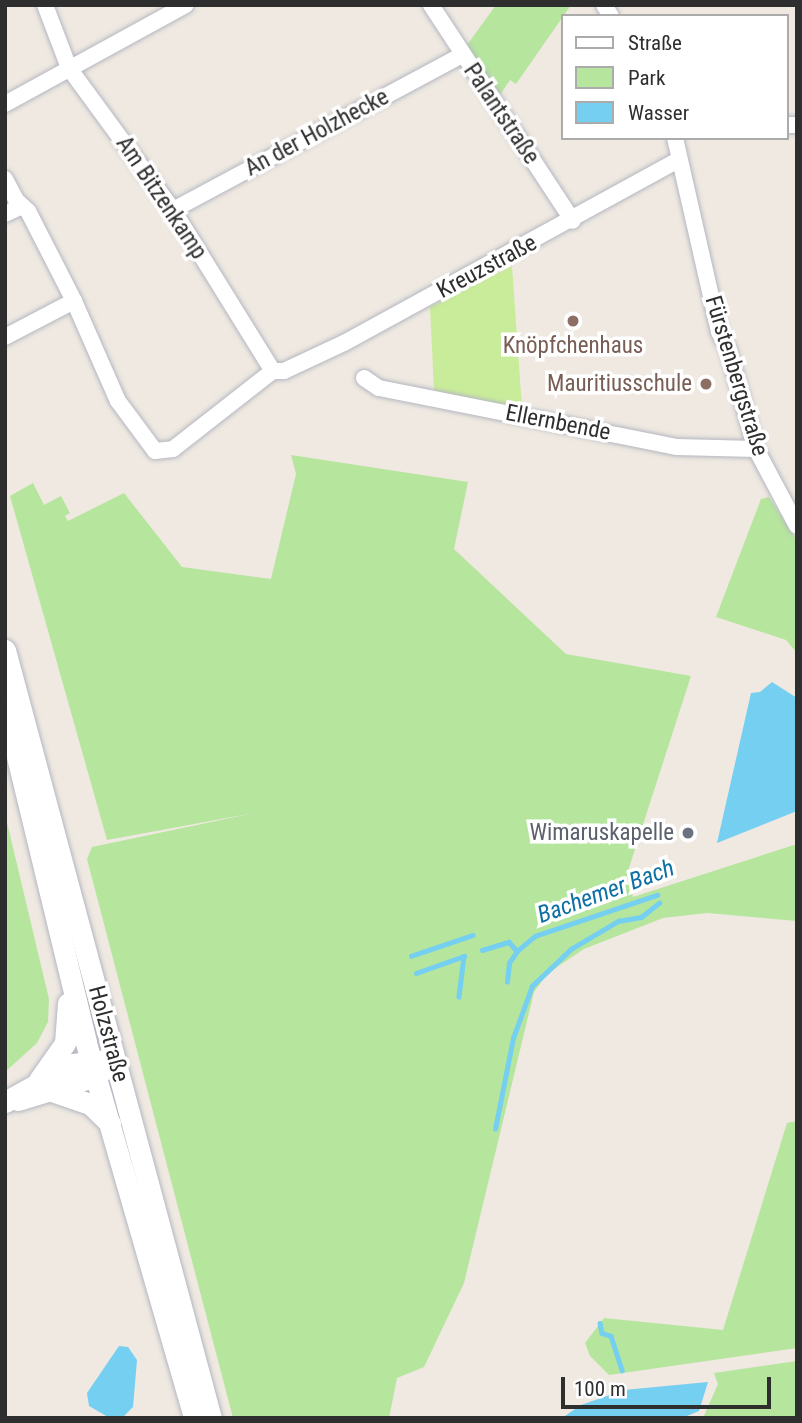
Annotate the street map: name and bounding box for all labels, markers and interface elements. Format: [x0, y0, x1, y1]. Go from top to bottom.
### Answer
legend [560, 14, 788, 140]
text: Straße [628, 31, 682, 55]
street label: Palantstraße [457, 58, 545, 170]
text: Park [628, 66, 665, 90]
street label: An der Holzhecke [240, 84, 394, 182]
text: Wasser [628, 101, 689, 125]
street label: Am Bitzenkamp [110, 131, 212, 265]
street label: Kreuzstraße [432, 229, 542, 305]
street label: Fürstenbergstraße [699, 293, 773, 459]
marker: Knöpfchenhaus [565, 313, 581, 329]
place label: Knöpfchenhaus [503, 332, 643, 360]
place label: Mauritiusschule [547, 370, 692, 398]
marker: Mauritiusschule [698, 376, 714, 392]
street label: Ellernbende [503, 399, 613, 447]
place label: Wimaruskapelle [529, 819, 674, 847]
marker: Wimaruskapelle [680, 825, 696, 841]
water label: Bachemer Bach [534, 854, 678, 930]
street label: Holzstraße [82, 983, 134, 1085]
scale bar [564, 1364, 774, 1408]
text: 100 m [574, 1377, 626, 1401]

